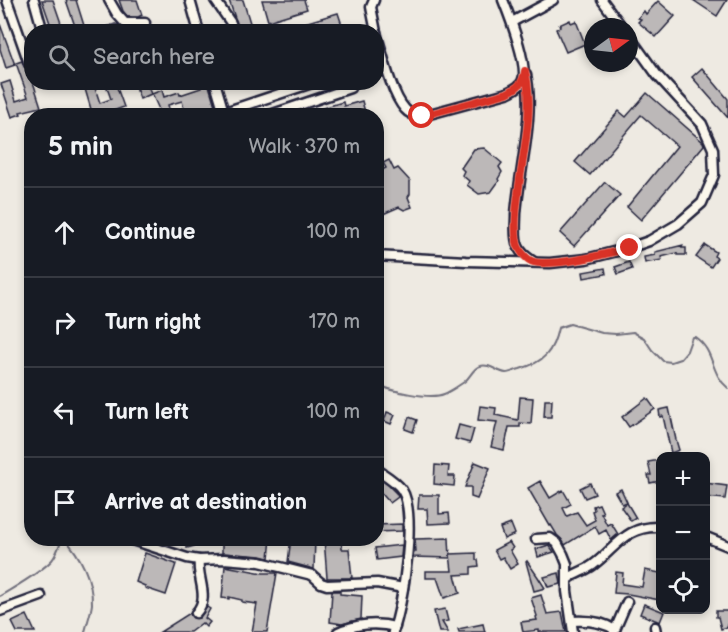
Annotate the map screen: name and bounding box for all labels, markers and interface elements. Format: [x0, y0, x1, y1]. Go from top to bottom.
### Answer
north arrow [584, 18, 638, 72]
search box [24, 24, 384, 90]
icon: search [45, 41, 78, 74]
text: Search here [93, 44, 215, 71]
route start [408, 102, 434, 128]
text: 5 min [48, 132, 113, 163]
text: Walk · 370 m [248, 135, 360, 159]
icon: ahead [48, 216, 81, 249]
text: Continue [105, 219, 195, 246]
text: 100 m [307, 220, 360, 244]
route end [616, 234, 642, 260]
icon: right [48, 306, 81, 339]
text: Turn right [105, 309, 201, 336]
text: 170 m [309, 310, 360, 334]
icon: left [48, 396, 81, 429]
text: Turn left [105, 399, 189, 426]
text: 100 m [307, 400, 360, 424]
map controls [656, 452, 710, 614]
button: + [656, 452, 710, 506]
icon: arrive [48, 486, 81, 519]
text: Arrive at destination [105, 489, 307, 516]
button: − [656, 506, 710, 560]
button: locate [656, 560, 710, 614]

